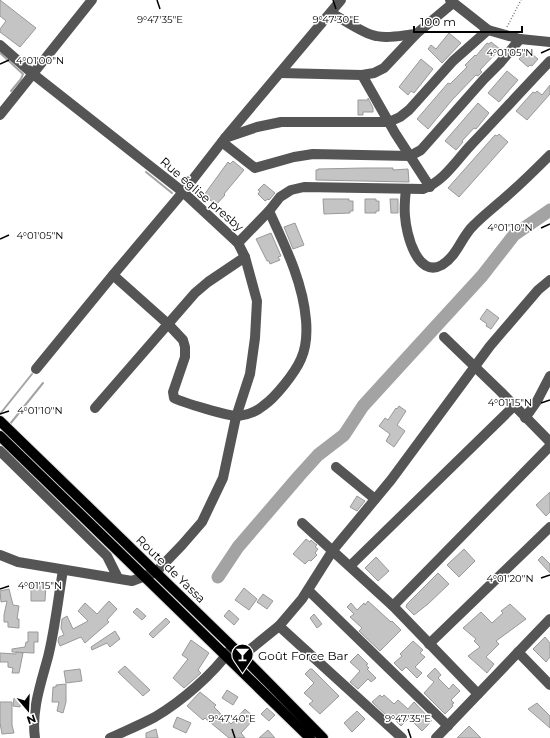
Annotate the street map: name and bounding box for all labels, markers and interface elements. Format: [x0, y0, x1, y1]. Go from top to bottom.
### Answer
scale bar [414, 8, 522, 34]
text: 9°47'35"E [137, 13, 183, 26]
text: 9°47'30"E [312, 13, 360, 26]
text: 100 m [420, 14, 456, 29]
text: 4°01'05"N [487, 46, 534, 59]
text: 4°01'00"N [16, 54, 64, 67]
street label: Rue église presby [157, 154, 247, 235]
text: 4°01'10"N [487, 221, 533, 234]
text: 4°01'05"N [17, 229, 64, 242]
text: 4°01'15"N [488, 396, 532, 409]
text: 4°01'10"N [17, 404, 63, 417]
street label: Route de Yassa [133, 532, 209, 606]
text: 4°01'20"N [486, 572, 534, 585]
text: 4°01'15"N [18, 579, 62, 592]
bar icon: Goût Force Bar [229, 642, 255, 675]
place label: Goût Force Bar [258, 648, 349, 663]
north arrow [8, 690, 48, 730]
text: N [25, 711, 38, 728]
text: 9°47'40"E [208, 712, 256, 725]
text: 9°47'35"E [385, 712, 431, 725]

